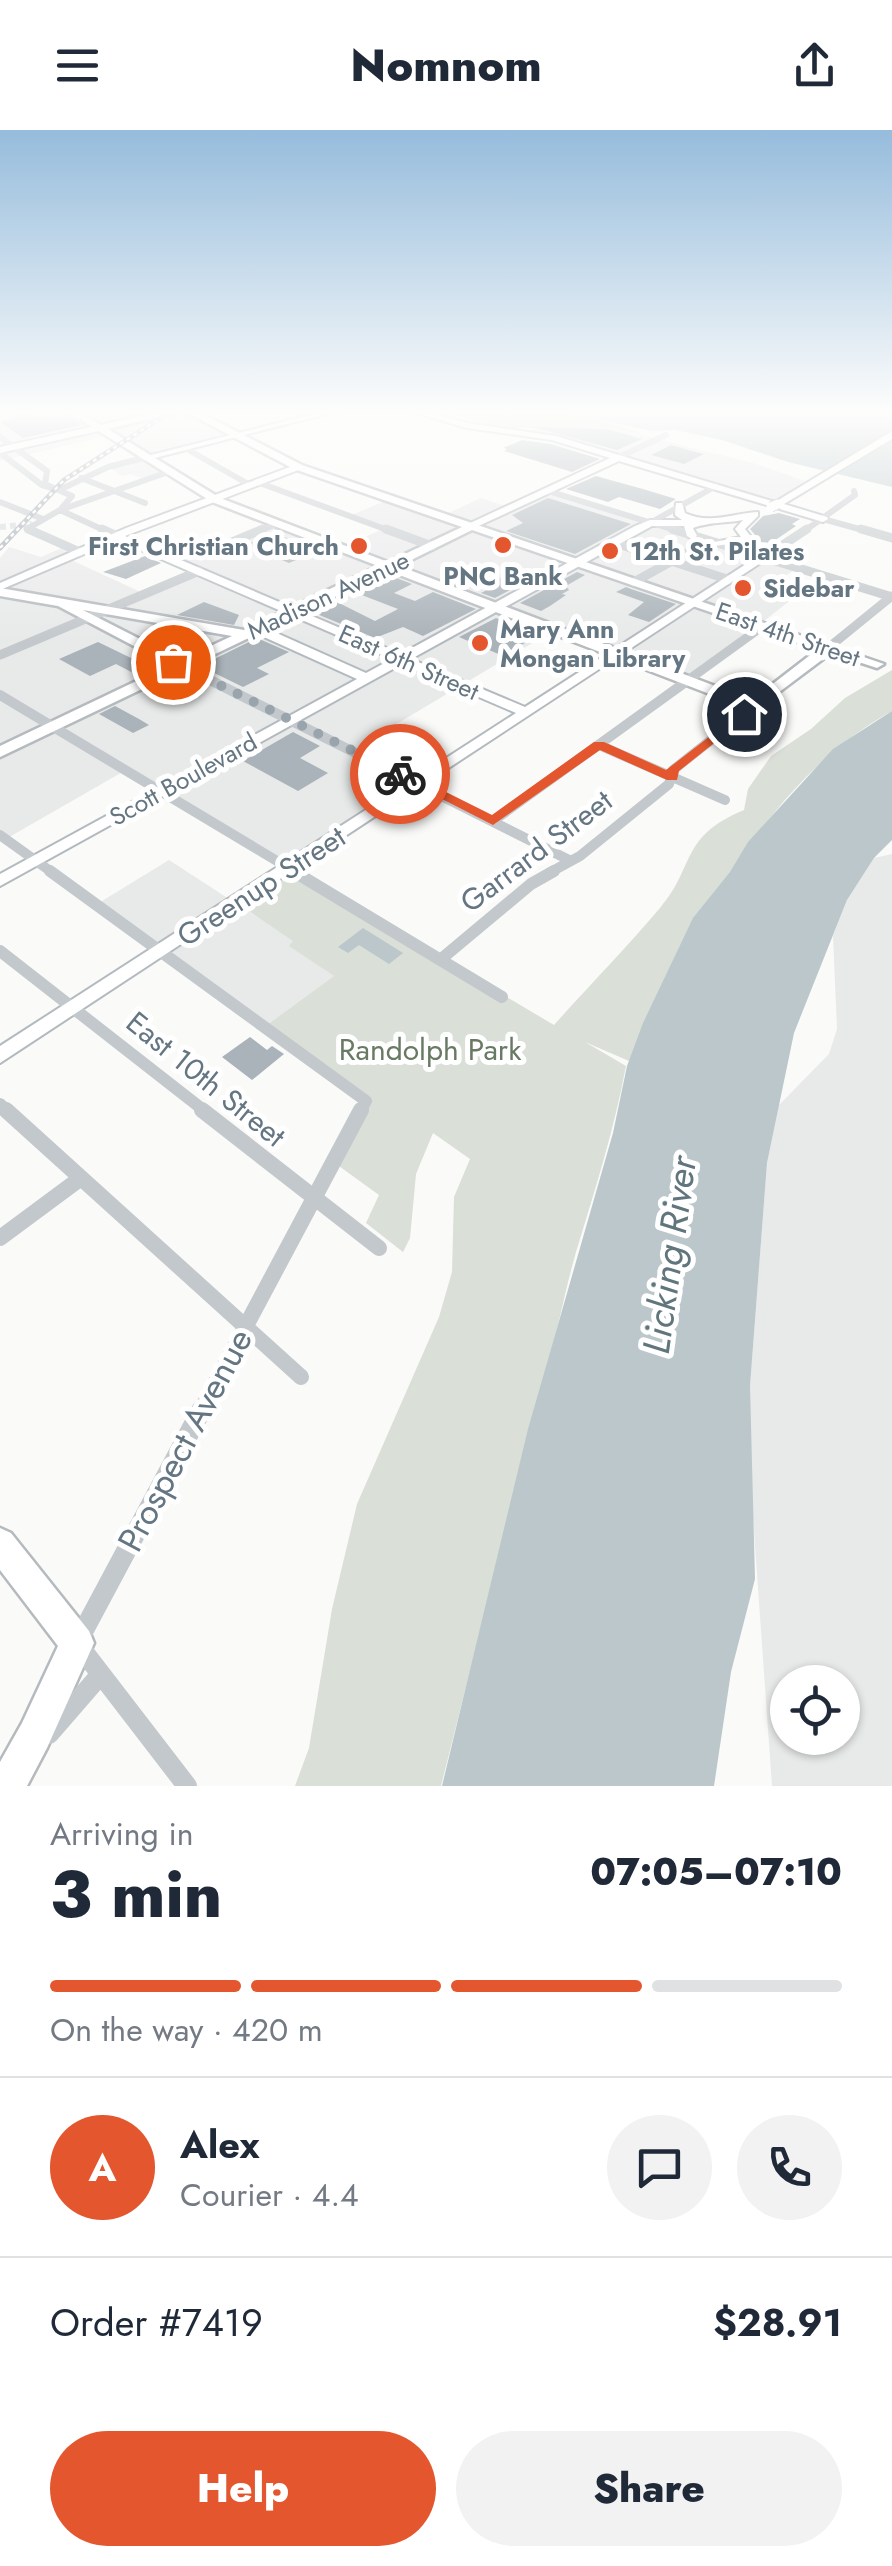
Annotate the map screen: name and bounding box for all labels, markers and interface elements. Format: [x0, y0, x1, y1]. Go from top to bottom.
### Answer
text: Nomnom [350, 33, 542, 98]
icon: menu [50, 38, 105, 93]
icon: share [787, 38, 842, 93]
place label: First Christian Church [88, 528, 339, 564]
place label: 12th St. Pilates [630, 533, 804, 569]
marker: PNC Bank [492, 534, 514, 556]
marker: First Christian Church [348, 535, 370, 557]
marker: 12th St. Pilates [599, 540, 621, 562]
street label: Madison Avenue [241, 542, 415, 648]
place label: PNC Bank [443, 558, 563, 594]
place label: Sidebar [763, 570, 855, 606]
marker: Sidebar [732, 577, 754, 599]
street label: East 4th Street [711, 593, 865, 675]
place label: Mary Ann Mongan Library [500, 611, 686, 676]
street label: East 6th Street [333, 615, 485, 709]
pin [131, 620, 216, 705]
marker: Mary Ann Mongan Library [469, 632, 491, 654]
icon: bag [146, 635, 201, 690]
pin [702, 672, 787, 757]
icon: home [717, 687, 772, 742]
street label: Scott Boulevard [103, 724, 263, 834]
courier [350, 724, 450, 824]
icon: bike [373, 747, 428, 802]
street label: Garrard Street [451, 779, 622, 923]
street label: Greenup Street [168, 815, 354, 957]
street label: East 10th Street [117, 1001, 296, 1157]
park label: Randolph Park [339, 1028, 522, 1071]
water label: Licking River [628, 1150, 710, 1357]
street label: Prospect Avenue [105, 1320, 265, 1560]
map controls [770, 1665, 860, 1755]
button: locate [770, 1665, 860, 1755]
text: Arriving in [50, 1811, 194, 1857]
text: 07:05–07:10 [590, 1844, 842, 1899]
text: 3 min [50, 1847, 222, 1941]
text: On the way · 420 m [50, 2007, 323, 2053]
button: chat [607, 2115, 712, 2220]
button: phone [737, 2115, 842, 2220]
text: Alex [180, 2117, 260, 2172]
text: A [89, 2140, 116, 2195]
text: Courier · 4.4 [180, 2172, 359, 2218]
text: Order #7419 [50, 2295, 263, 2350]
text: $28.91 [713, 2295, 842, 2350]
button: Help [50, 2431, 436, 2546]
button: Share [456, 2431, 842, 2546]

